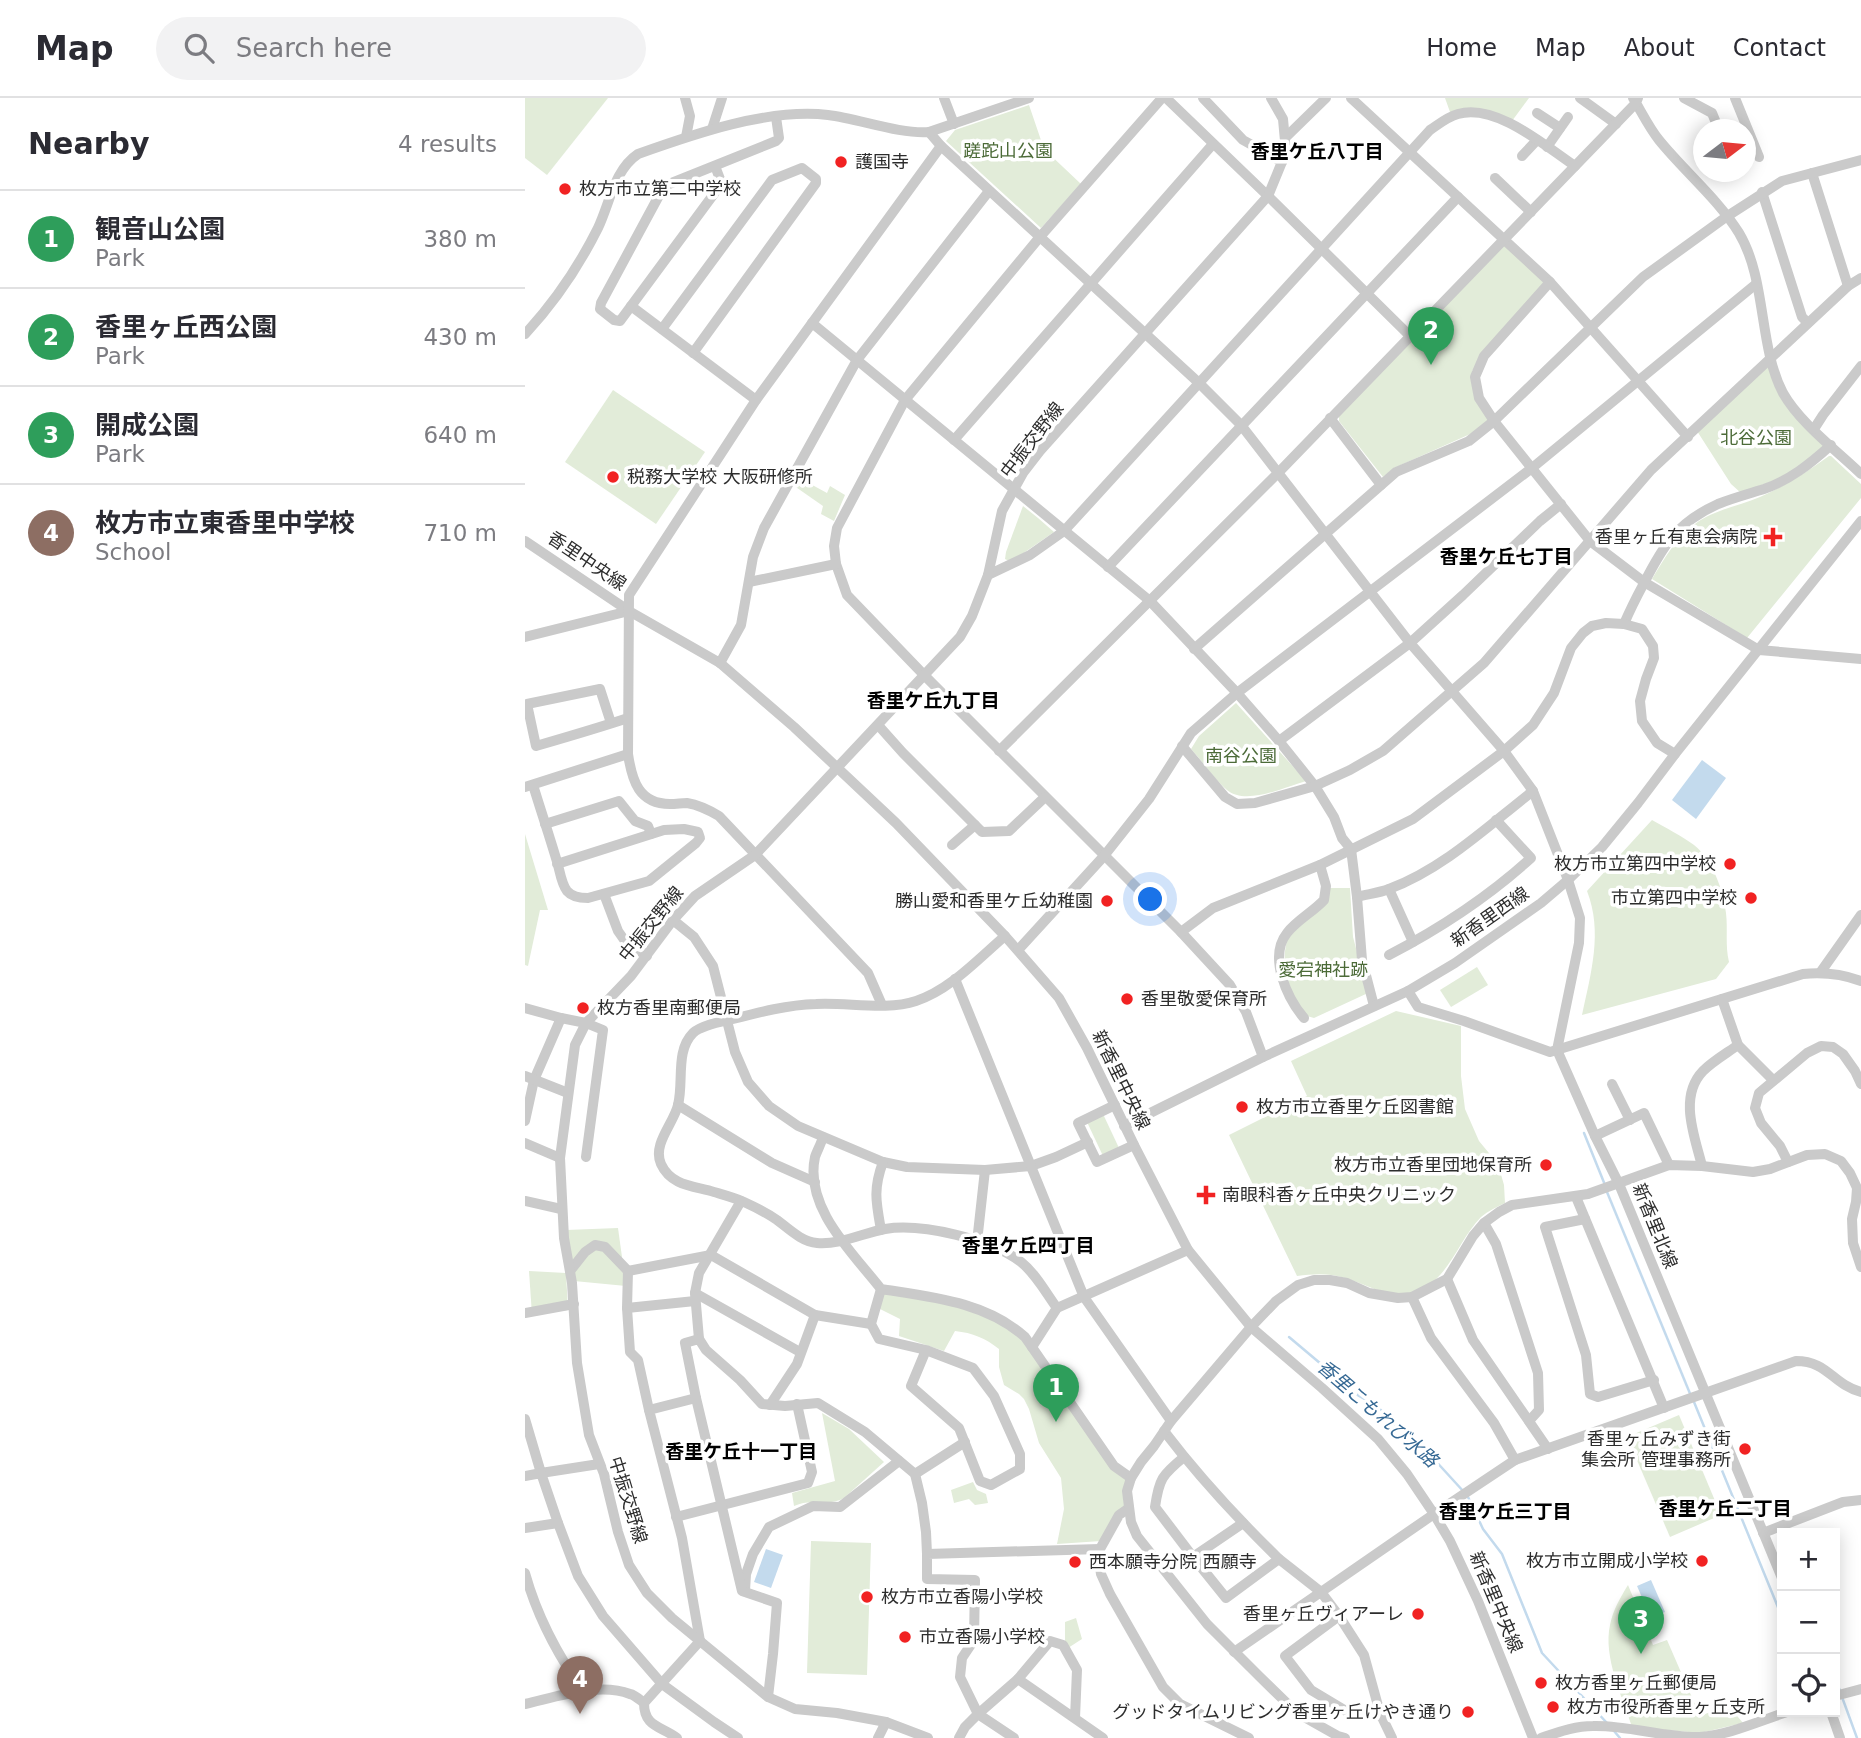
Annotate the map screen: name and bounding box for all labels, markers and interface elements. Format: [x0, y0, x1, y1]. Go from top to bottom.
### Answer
search box [156, 17, 646, 80]
text: Map [35, 29, 114, 68]
icon: search [180, 29, 218, 67]
text: Search here [236, 33, 392, 63]
text: Home [1426, 34, 1497, 62]
text: Map [1535, 34, 1586, 62]
text: About [1624, 34, 1695, 62]
text: Contact [1733, 34, 1826, 62]
north arrow [1693, 119, 1756, 182]
text: Nearby [28, 126, 150, 161]
text: 4 results [398, 131, 497, 157]
park label: 蹉跎山公園 [963, 140, 1053, 161]
district label: 香里ケ丘八丁目 [1250, 140, 1384, 162]
place label: 護国寺 [855, 151, 909, 172]
marker: 護国寺 [833, 154, 849, 170]
place label: 枚方市立第二中学校 [579, 178, 741, 199]
marker: 枚方市立第二中学校 [557, 181, 573, 197]
text: 観音山公園 [95, 214, 225, 244]
text: 1 [43, 226, 59, 252]
text: 380 m [423, 226, 497, 252]
text: Park [95, 245, 145, 271]
pin: 2 [1408, 307, 1454, 365]
text: 香里ヶ丘西公園 [95, 312, 277, 342]
text: 2 [43, 324, 59, 350]
text: 430 m [423, 324, 497, 350]
text: Park [95, 343, 145, 369]
street label: 中振交野線 [996, 398, 1068, 482]
text: 開成公園 [95, 410, 199, 440]
text: 3 [43, 422, 59, 448]
text: 640 m [423, 422, 497, 448]
park label: 北谷公園 [1720, 427, 1792, 448]
text: Park [95, 441, 145, 467]
place label: 税務大学校 大阪研修所 [627, 466, 813, 487]
marker: 税務大学校 大阪研修所 [605, 469, 621, 485]
text: 枚方市立東香里中学校 [95, 508, 355, 538]
text: 4 [43, 520, 59, 546]
text: 710 m [423, 520, 497, 546]
place label: 香里ヶ丘有恵会病院 [1595, 526, 1757, 547]
street label: 香里中央線 [544, 527, 630, 594]
marker: 香里ヶ丘有恵会病院 [1763, 527, 1783, 547]
text: School [95, 539, 171, 565]
district label: 香里ケ丘七丁目 [1439, 545, 1573, 567]
district label: 香里ケ丘九丁目 [866, 689, 1000, 711]
park label: 南谷公園 [1205, 745, 1277, 766]
place label: 枚方市立第四中学校 [1554, 853, 1716, 874]
marker: 枚方市立第四中学校 [1722, 856, 1738, 872]
street label: 中振交野線 [614, 882, 687, 965]
your location [1133, 882, 1167, 916]
street label: 新香里西線 [1447, 882, 1533, 951]
place label: 市立第四中学校 [1611, 887, 1737, 908]
place label: 勝山愛和香里ケ丘幼稚園 [895, 890, 1093, 911]
marker: 市立第四中学校 [1743, 890, 1759, 906]
marker: 勝山愛和香里ケ丘幼稚園 [1099, 893, 1115, 909]
park label: 愛宕神社跡 [1278, 959, 1368, 980]
place label: 香里敬愛保育所 [1141, 988, 1267, 1009]
marker: 香里敬愛保育所 [1119, 991, 1135, 1007]
place label: 枚方香里南郵便局 [597, 997, 741, 1018]
marker: 枚方香里南郵便局 [575, 1000, 591, 1016]
street label: 新香里中央線 [1088, 1027, 1155, 1133]
place label: 枚方市立香里ケ丘図書館 [1256, 1096, 1454, 1117]
marker: 枚方市立香里ケ丘図書館 [1234, 1099, 1250, 1115]
place label: 枚方市立香里団地保育所 [1334, 1154, 1532, 1175]
marker: 枚方市立香里団地保育所 [1538, 1157, 1554, 1173]
street label: 新香里北線 [1629, 1180, 1682, 1271]
place label: 南眼科香ヶ丘中央クリニック [1222, 1184, 1456, 1205]
marker: 南眼科香ヶ丘中央クリニック [1196, 1185, 1216, 1205]
district label: 香里ケ丘四丁目 [961, 1234, 1095, 1256]
water label: 香里こもれび水路 [1313, 1355, 1444, 1472]
pin: 1 [1033, 1364, 1079, 1422]
place label: 香里ヶ丘みずき街 集会所 管理事務所 [1581, 1428, 1731, 1470]
district label: 香里ケ丘十一丁目 [665, 1440, 817, 1462]
marker: 香里ヶ丘みずき街 集会所 管理事務所 [1737, 1441, 1753, 1457]
street label: 中振交野線 [605, 1454, 652, 1546]
district label: 香里ケ丘二丁目 [1658, 1497, 1792, 1519]
district label: 香里ケ丘三丁目 [1438, 1500, 1572, 1522]
map controls [1777, 1528, 1840, 1717]
button: + [1777, 1528, 1840, 1591]
street label: 新香里中央線 [1466, 1548, 1527, 1656]
place label: 枚方市立開成小学校 [1526, 1550, 1688, 1571]
place label: 西本願寺分院 西願寺 [1089, 1551, 1257, 1572]
marker: 枚方市立開成小学校 [1694, 1553, 1710, 1569]
marker: 西本願寺分院 西願寺 [1067, 1554, 1083, 1570]
place label: 枚方市立香陽小学校 [881, 1586, 1043, 1607]
marker: 枚方市立香陽小学校 [859, 1589, 875, 1605]
button: − [1777, 1591, 1840, 1654]
pin: 3 [1618, 1596, 1664, 1654]
place label: 香里ヶ丘ヴィアーレ [1243, 1603, 1404, 1624]
marker: 香里ヶ丘ヴィアーレ [1410, 1606, 1426, 1622]
place label: 市立香陽小学校 [919, 1626, 1045, 1647]
marker: 市立香陽小学校 [897, 1629, 913, 1645]
button: locate [1777, 1654, 1840, 1717]
pin: 4 [557, 1656, 603, 1714]
place label: 枚方香里ヶ丘郵便局 [1555, 1672, 1717, 1693]
marker: 枚方香里ヶ丘郵便局 [1533, 1675, 1549, 1691]
place label: 枚方市役所香里ヶ丘支所 [1567, 1696, 1765, 1717]
marker: 枚方市役所香里ヶ丘支所 [1545, 1699, 1561, 1715]
place label: グッドタイムリビング香里ヶ丘けやき通り [1112, 1701, 1454, 1722]
marker: グッドタイムリビング香里ヶ丘けやき通り [1460, 1704, 1476, 1720]

